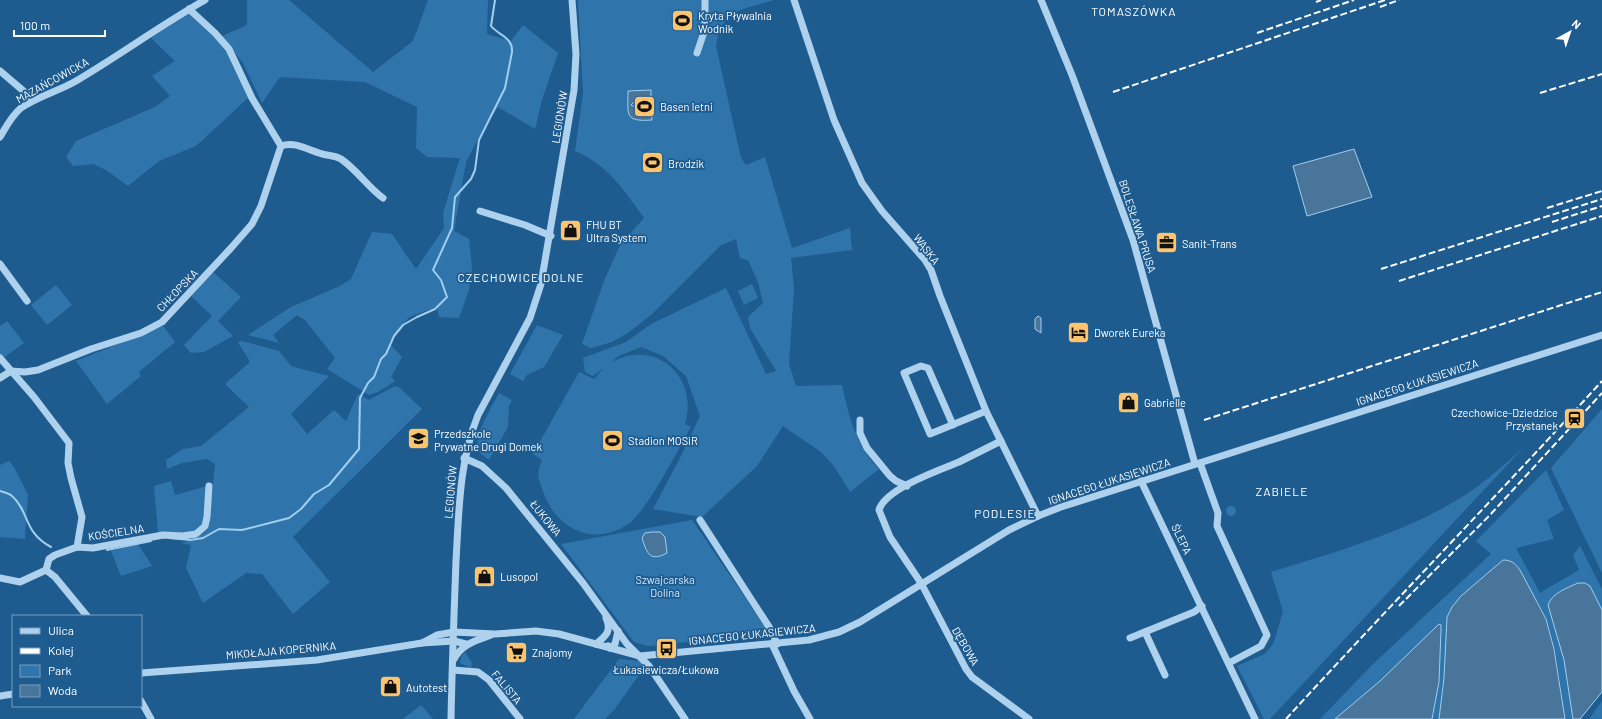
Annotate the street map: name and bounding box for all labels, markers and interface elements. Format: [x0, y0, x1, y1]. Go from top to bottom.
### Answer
district label: TOMASZÓWKA [1091, 4, 1177, 18]
sports icon: Kryta Pływalnia Wodnik [669, 8, 695, 34]
place label: Kryta Pływalnia Wodnik [698, 9, 772, 35]
scale bar [14, 12, 105, 38]
north arrow [1550, 12, 1590, 52]
text: N [1570, 17, 1584, 31]
text: 100 m [20, 18, 50, 32]
street label: MAZAŃCOWICKA [13, 54, 91, 105]
street label: LEGIONÓW [548, 89, 570, 144]
sports icon: Basen letni [631, 93, 657, 119]
place label: Basen letni [660, 100, 713, 113]
sports icon: Brodzik [639, 150, 665, 176]
place label: Brodzik [668, 157, 705, 170]
street label: BOLESŁAWA PRUSA [1117, 178, 1159, 275]
shop icon: FHU BT Ultra System [558, 217, 584, 243]
place label: FHU BT Ultra System [586, 218, 647, 244]
office icon: Sanit-Trans [1153, 230, 1179, 256]
street label: WĄSKA [911, 231, 943, 267]
place label: Sanit-Trans [1182, 237, 1237, 250]
street label: CHŁOPSKA [154, 266, 201, 314]
district label: CZECHOWICE DOLNE [457, 270, 585, 284]
hotel icon: Dworek Eureka [1065, 319, 1091, 345]
place label: Dworek Eureka [1094, 326, 1165, 339]
street label: IGNACEGO ŁUKASIEWICZA [1354, 356, 1480, 408]
shop icon: Gabrielle [1116, 389, 1142, 415]
place label: Gabrielle [1144, 396, 1186, 409]
station icon: Czechowice-Dziedzice Przystanek [1561, 405, 1587, 431]
place label: Czechowice-Dziedzice Przystanek [1451, 406, 1558, 432]
school or university icon: Przedszkole Prywatne Drugi Domek [406, 426, 432, 452]
place label: Przedszkole Prywatne Drugi Domek [434, 427, 542, 453]
sports icon: Stadion MOSiR [599, 427, 625, 453]
place label: Stadion MOSiR [628, 434, 698, 447]
street label: IGNACEGO ŁUKASIEWICZA [1046, 455, 1172, 507]
street label: LEGIONÓW [441, 465, 459, 519]
district label: ZABIELE [1256, 484, 1308, 498]
street label: ŁUKOWA [527, 497, 565, 539]
district label: PODLESIE [974, 506, 1036, 520]
street label: KOŚCIELNA [87, 521, 145, 543]
street label: ŚLEPA [1169, 522, 1195, 557]
shop icon: Lusopol [472, 563, 498, 589]
place label: Lusopol [500, 570, 538, 583]
park label: Szwajcarska Dolina [635, 573, 695, 599]
legend [12, 615, 142, 707]
street label: IGNACEGO ŁUKASIEWICZA [688, 621, 816, 647]
text: Ulica [48, 623, 74, 637]
street label: DĘBOWA [950, 624, 982, 668]
bus stop icon: Łukasiewicza/Łukowa [653, 636, 679, 662]
street label: MIKOŁAJA KOPERNIKA [225, 639, 337, 661]
supermarket icon: Znajomy [504, 639, 530, 665]
text: Kolej [48, 643, 74, 657]
place label: Znajomy [532, 646, 572, 659]
text: Park [48, 663, 72, 677]
place label: Łukasiewicza/Łukowa [612, 663, 719, 676]
street label: FALISTA [489, 668, 525, 707]
shop icon: Autotest [378, 674, 404, 700]
place label: Autotest [406, 681, 447, 694]
text: Woda [48, 683, 77, 697]

